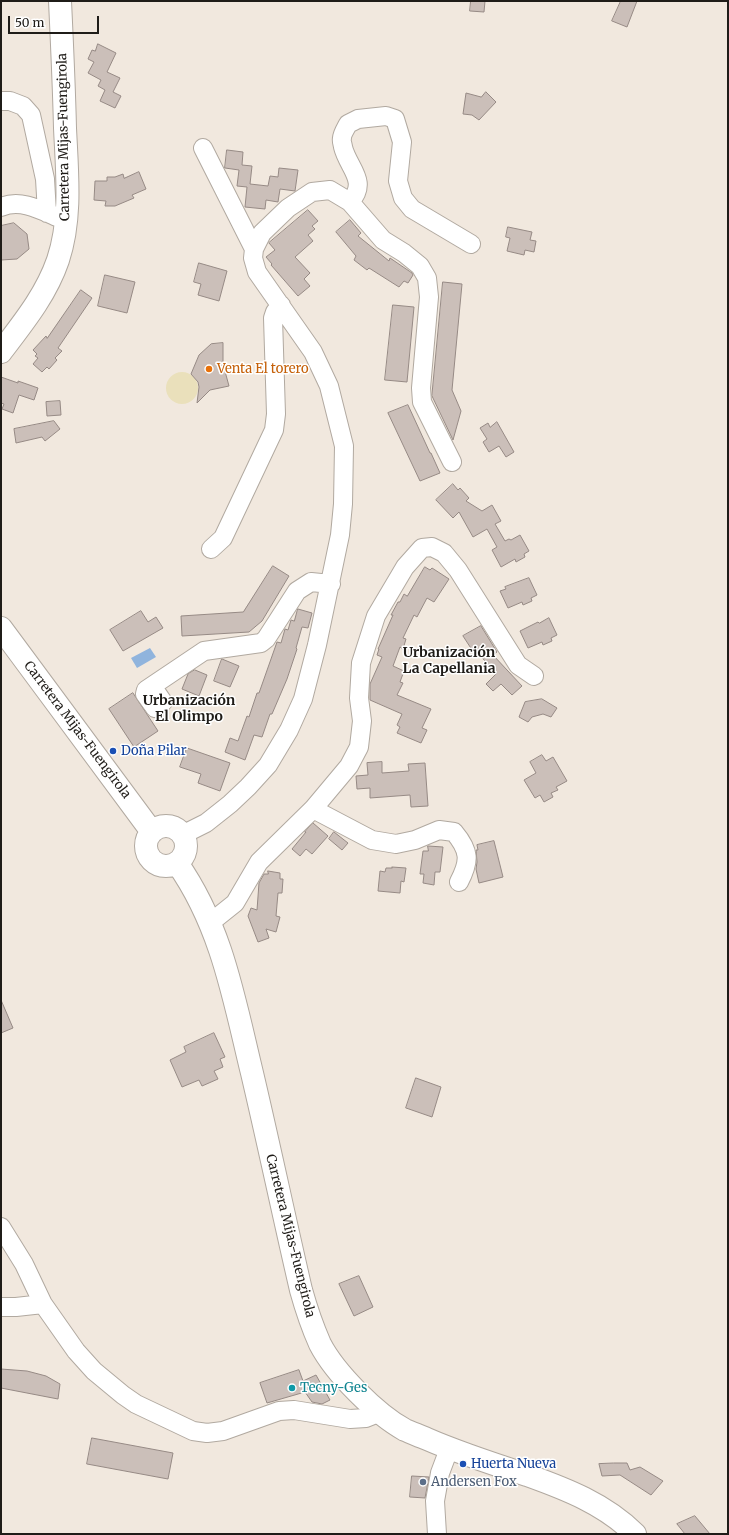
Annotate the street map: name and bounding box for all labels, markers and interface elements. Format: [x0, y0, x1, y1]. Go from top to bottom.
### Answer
scale bar [10, 8, 101, 34]
text: 50 m [15, 15, 44, 30]
street label: Carretera Mijas-Fuengirola [55, 53, 73, 221]
place label: Venta El torero [217, 361, 309, 377]
marker: Venta El torero [204, 364, 214, 374]
district label: Urbanización La Capellania [403, 645, 495, 678]
street label: Carretera Mijas-Fuengirola [20, 658, 134, 802]
district label: Urbanización El Olimpo [143, 693, 235, 726]
place label: Doña Pilar [121, 743, 187, 759]
marker: Doña Pilar [108, 746, 118, 756]
street label: Carretera Mijas-Fuengirola [262, 1153, 318, 1319]
place label: Tecny-Ges [300, 1380, 367, 1396]
marker: Tecny-Ges [287, 1383, 297, 1393]
place label: Huerta Nueva [471, 1456, 556, 1472]
marker: Huerta Nueva [458, 1459, 468, 1469]
place label: Andersen Fox [431, 1474, 517, 1490]
marker: Andersen Fox [418, 1477, 428, 1487]

